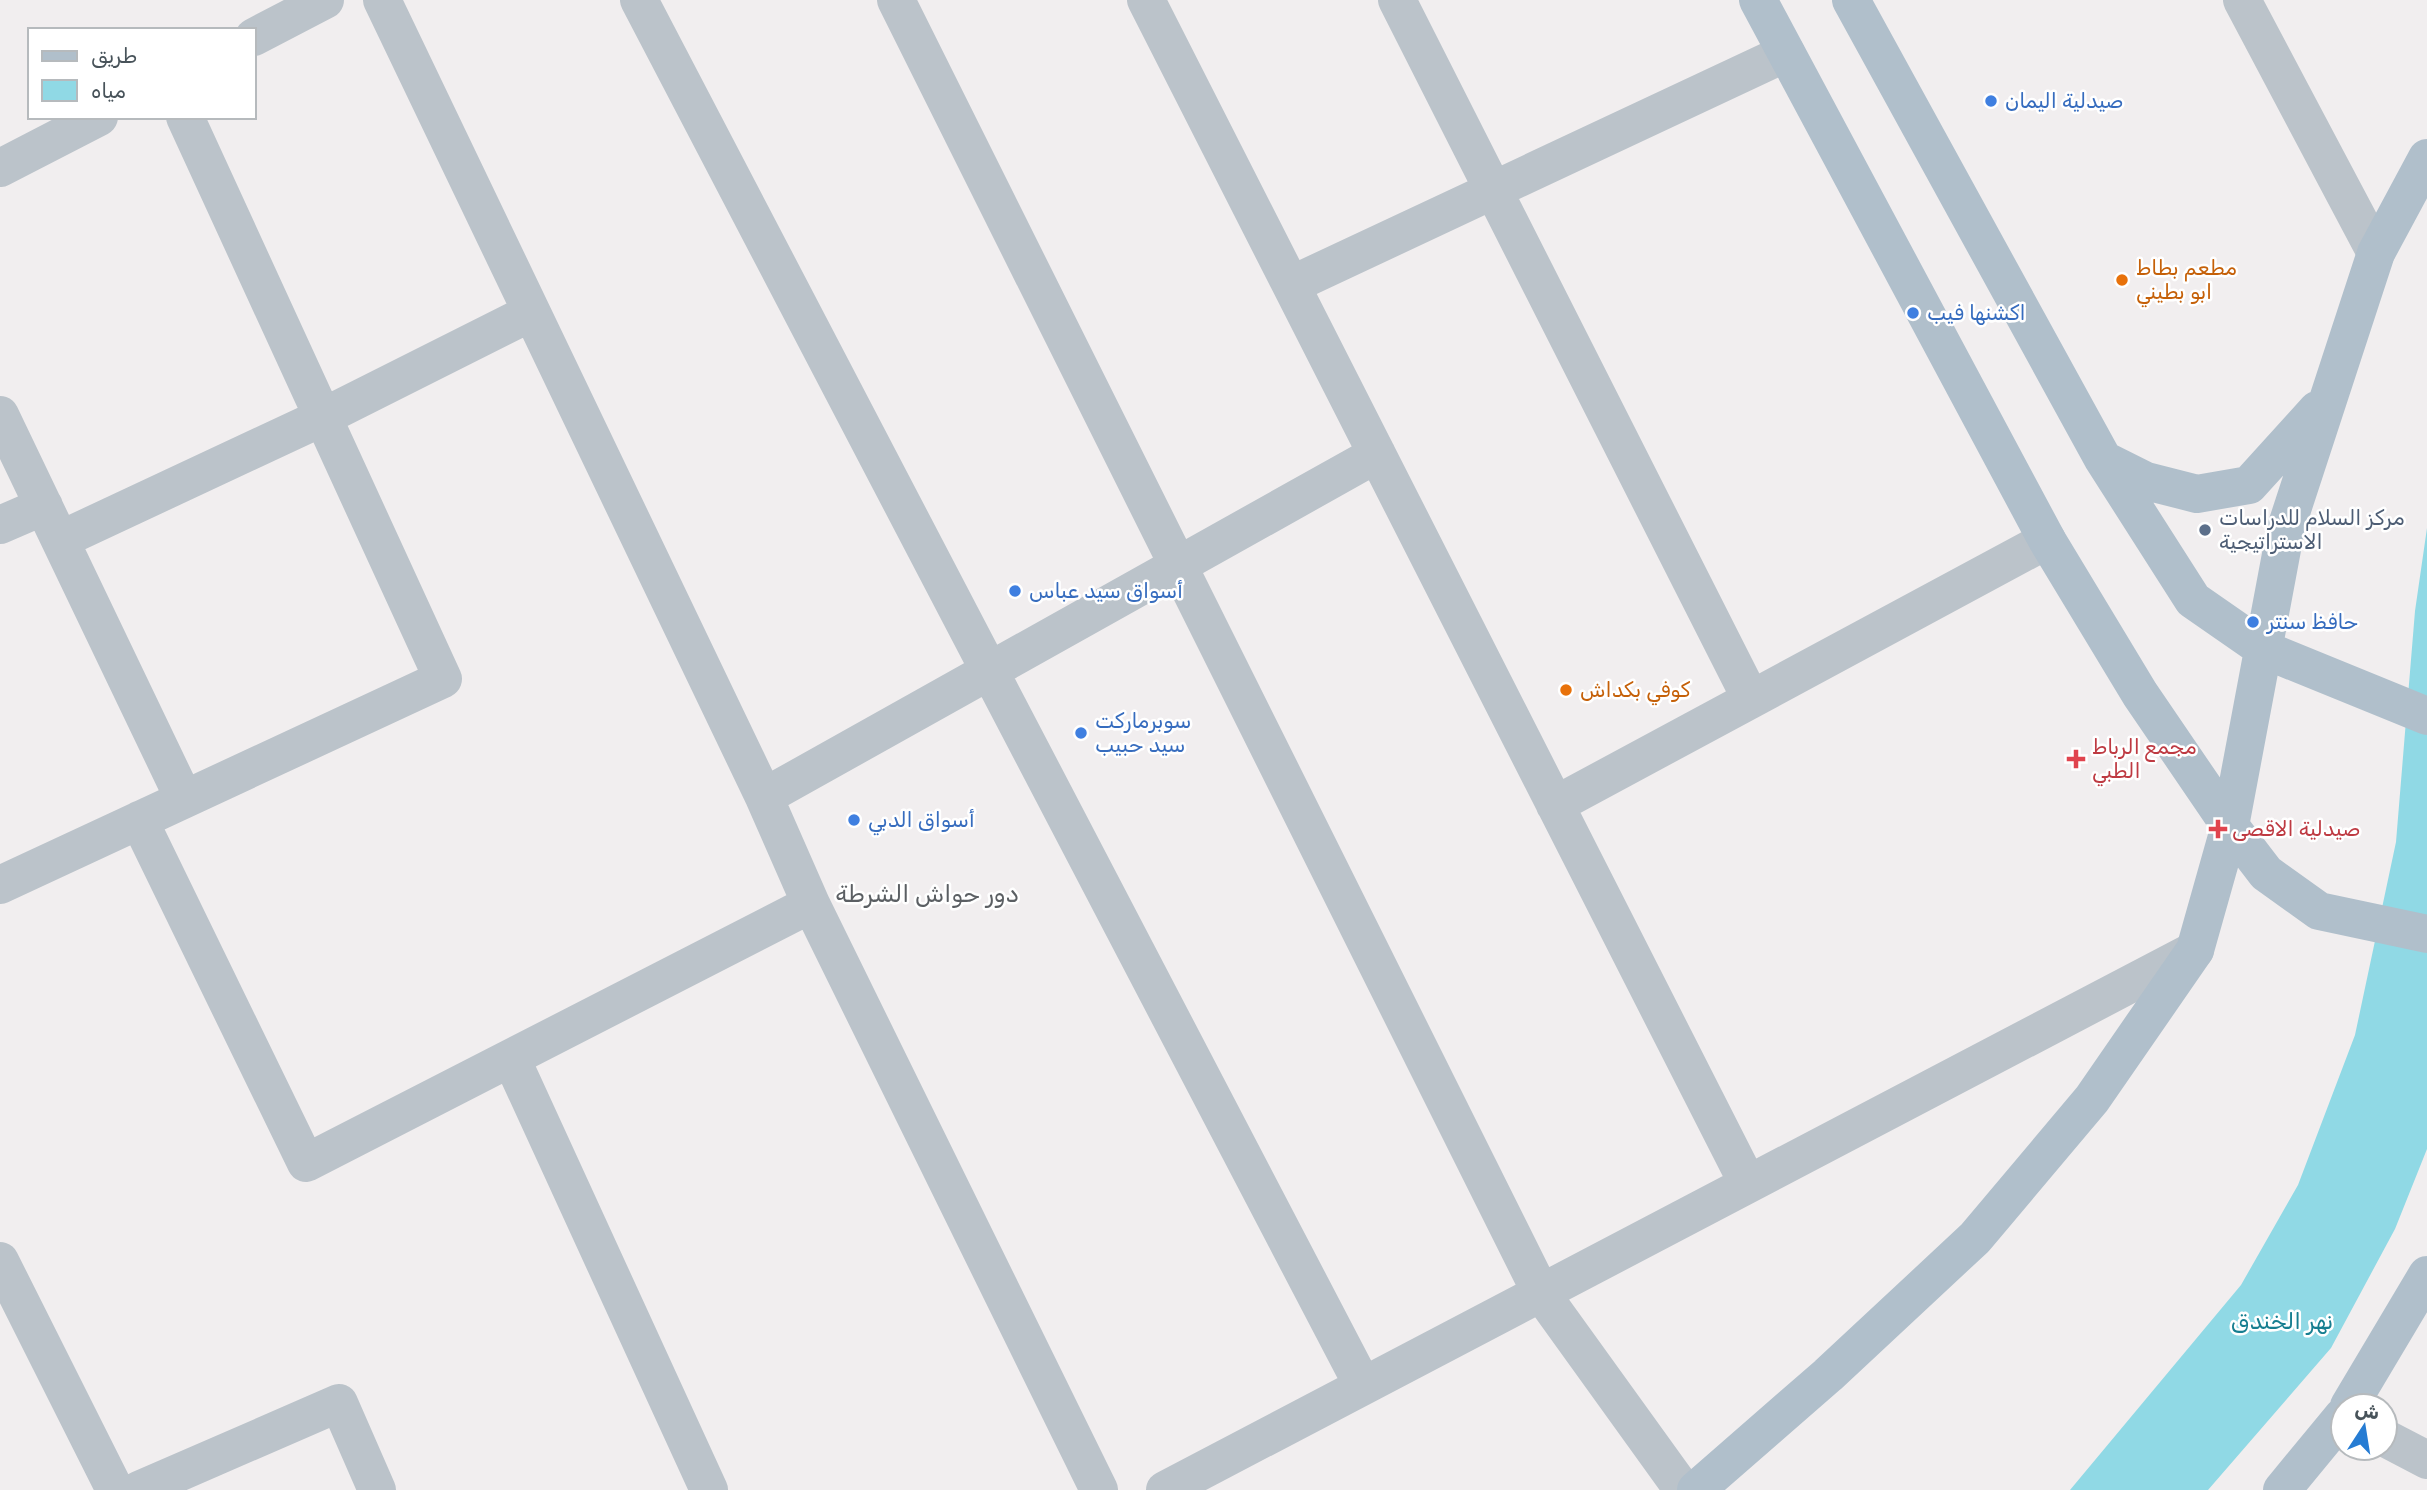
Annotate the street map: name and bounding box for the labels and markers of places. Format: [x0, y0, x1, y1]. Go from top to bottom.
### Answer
place label: صيدلية اليمان [2005, 88, 2123, 113]
marker: صيدلية اليمان [1983, 93, 1999, 109]
place label: مطعم بطاط ابو بطيني [2136, 255, 2237, 308]
marker: مطعم بطاط ابو بطيني [2114, 272, 2130, 288]
place label: اكشنها فيب [1927, 300, 2026, 325]
marker: اكشنها فيب [1905, 305, 1921, 321]
place label: مركز السلام للدراسات الاستراتيجية [2219, 505, 2405, 554]
marker: مركز السلام للدراسات الاستراتيجية [2197, 522, 2213, 538]
place label: أسواق سيد عباس [1029, 578, 1183, 603]
marker: أسواق سيد عباس [1007, 583, 1023, 599]
place label: حافظ سنتر [2265, 609, 2358, 634]
marker: حافظ سنتر [2245, 614, 2261, 630]
place label: كوفي بكداش [1580, 677, 1691, 706]
marker: كوفي بكداش [1558, 682, 1574, 698]
place label: سوبرماركت سيد حبيب [1095, 708, 1191, 757]
marker: سوبرماركت سيد حبيب [1073, 725, 1089, 741]
place label: مجمع الرباط الطبي [2092, 734, 2197, 787]
marker: مجمع الرباط الطبي [2066, 749, 2086, 769]
place label: أسواق الدبي [868, 807, 975, 836]
marker: أسواق الدبي [846, 812, 862, 828]
place label: صيدلية الاقصى [2232, 816, 2360, 841]
marker: صيدلية الاقصى [2210, 821, 2226, 837]

